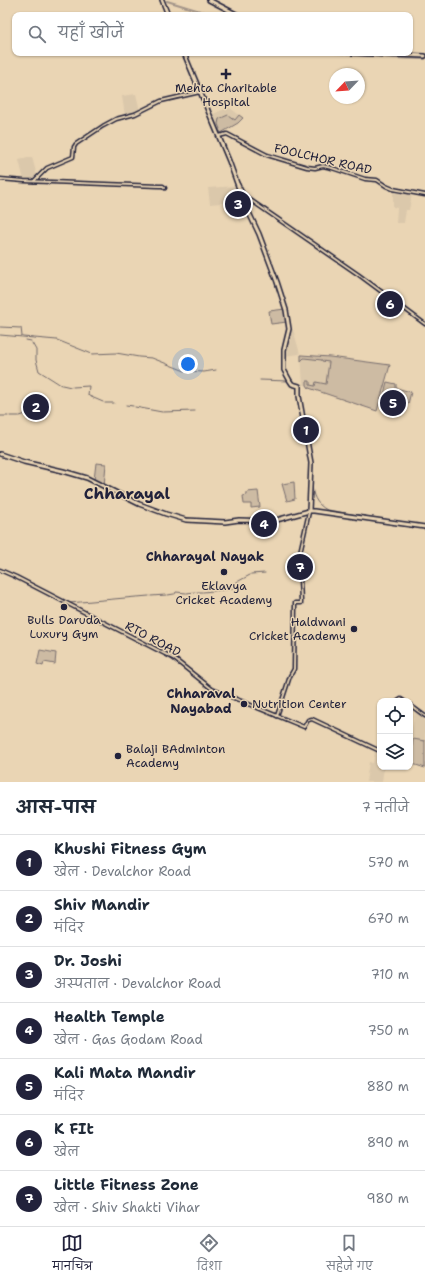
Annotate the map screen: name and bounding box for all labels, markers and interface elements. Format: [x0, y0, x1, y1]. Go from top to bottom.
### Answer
search box [12, 12, 413, 56]
icon: search [26, 23, 48, 45]
text: यहाँ खोजें [58, 23, 124, 43]
marker: Mehta Charitable Hospital [220, 68, 232, 80]
north arrow [329, 68, 365, 104]
place label: Mehta Charitable Hospital [175, 80, 277, 110]
street label: FOOLCHOR ROAD [272, 140, 374, 178]
pin: 3 [225, 189, 251, 219]
pin: 6 [377, 289, 403, 319]
your location [178, 354, 198, 374]
pin: 5 [380, 388, 406, 418]
pin: 2 [23, 392, 49, 422]
pin: 1 [293, 415, 319, 445]
district label: Chharayal [84, 483, 171, 504]
pin: 4 [251, 509, 277, 539]
district label: Chharayal Nayak [146, 548, 264, 565]
pin: 7 [287, 552, 313, 582]
marker: Eklavya Cricket Academy [219, 567, 229, 577]
place label: Eklavya Cricket Academy [176, 578, 273, 608]
marker: Bulls Daruda Luxury Gym [59, 602, 69, 612]
place label: Bulls Daruda Luxury Gym [27, 612, 101, 642]
place label: Haldwani Cricket Academy [249, 614, 346, 644]
street label: RTO ROAD [122, 618, 184, 660]
marker: Haldwani Cricket Academy [349, 624, 359, 634]
district label: Chharaval Nayabad [166, 685, 236, 717]
place label: Nutrition Center [252, 696, 347, 712]
map controls [377, 698, 413, 770]
button: locate [377, 698, 413, 734]
marker: Nutrition Center [239, 699, 249, 709]
button: layers [377, 734, 413, 770]
place label: Balaji BAdminton Academy [126, 741, 225, 771]
marker: Balaji BAdminton Academy [113, 751, 123, 761]
text: आस-पास [16, 796, 96, 818]
text: 7 नतीजे [362, 799, 409, 816]
text: Khushi Fitness Gym [54, 839, 206, 859]
text: 1 [26, 854, 32, 871]
text: 570 m [368, 854, 409, 871]
text: खेल · Devalchor Road [54, 863, 191, 880]
text: Shiv Mandir [54, 895, 150, 915]
text: 2 [24, 910, 34, 927]
text: 670 m [368, 910, 409, 927]
text: मंदिर [54, 919, 84, 936]
text: Dr. Joshi [54, 951, 122, 971]
text: 3 [24, 966, 34, 983]
text: 710 m [371, 966, 409, 983]
text: अस्पताल · Devalchor Road [54, 975, 221, 992]
text: Health Temple [54, 1007, 165, 1027]
text: 4 [24, 1022, 34, 1039]
text: 750 m [368, 1022, 409, 1039]
text: खेल · Gas Godam Road [54, 1031, 203, 1048]
text: Kali Mata Mandir [54, 1063, 196, 1083]
text: 5 [25, 1078, 33, 1095]
text: 880 m [367, 1078, 409, 1095]
text: मंदिर [54, 1087, 84, 1104]
text: K FIt [54, 1119, 94, 1139]
text: 6 [24, 1134, 34, 1151]
text: 890 m [367, 1134, 409, 1151]
text: खेल [54, 1143, 79, 1160]
text: Little Fitness Zone [54, 1175, 199, 1195]
text: 7 [24, 1190, 34, 1207]
text: 980 m [367, 1190, 409, 1207]
text: खेल · Shiv Shakti Vihar [54, 1199, 200, 1216]
tab: मानचित्र [52, 1232, 93, 1278]
tab: दिशा [197, 1232, 222, 1278]
tab: सहेजे गए [326, 1232, 373, 1278]

